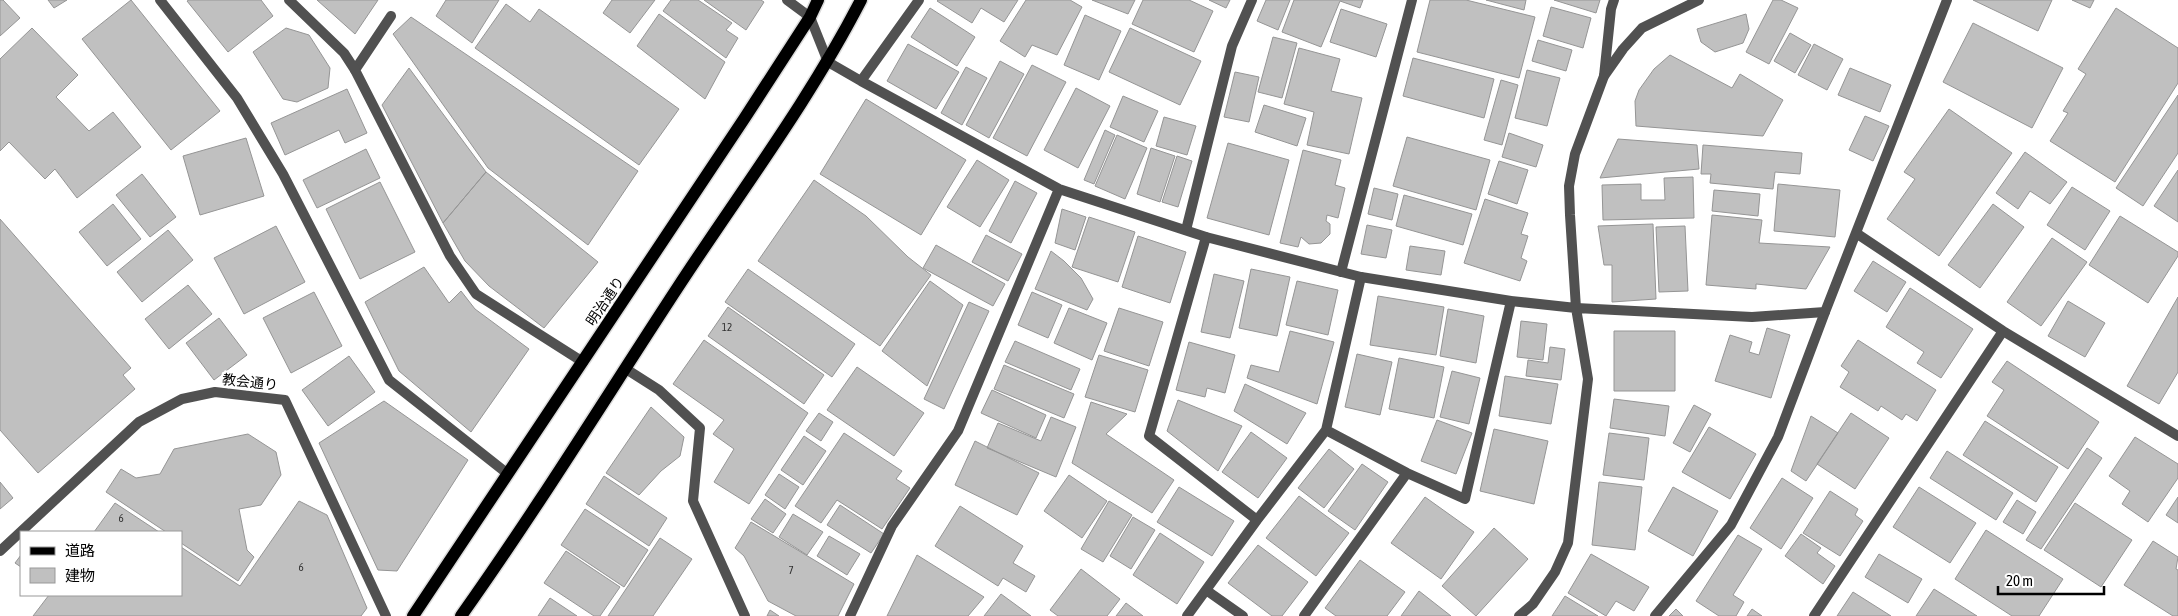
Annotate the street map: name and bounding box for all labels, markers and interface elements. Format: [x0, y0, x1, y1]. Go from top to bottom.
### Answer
street label: 明治通り [583, 273, 627, 329]
house number: 12 [722, 321, 732, 333]
street label: 教会通り [221, 371, 279, 393]
house number: 6 [118, 512, 124, 524]
legend [20, 531, 182, 596]
text: 道路 [65, 542, 95, 559]
house number: 6 [298, 561, 304, 573]
house number: 7 [788, 564, 794, 576]
scale bar [1998, 564, 2104, 596]
text: 建物 [65, 567, 95, 584]
text: 20 m [2006, 572, 2033, 589]

